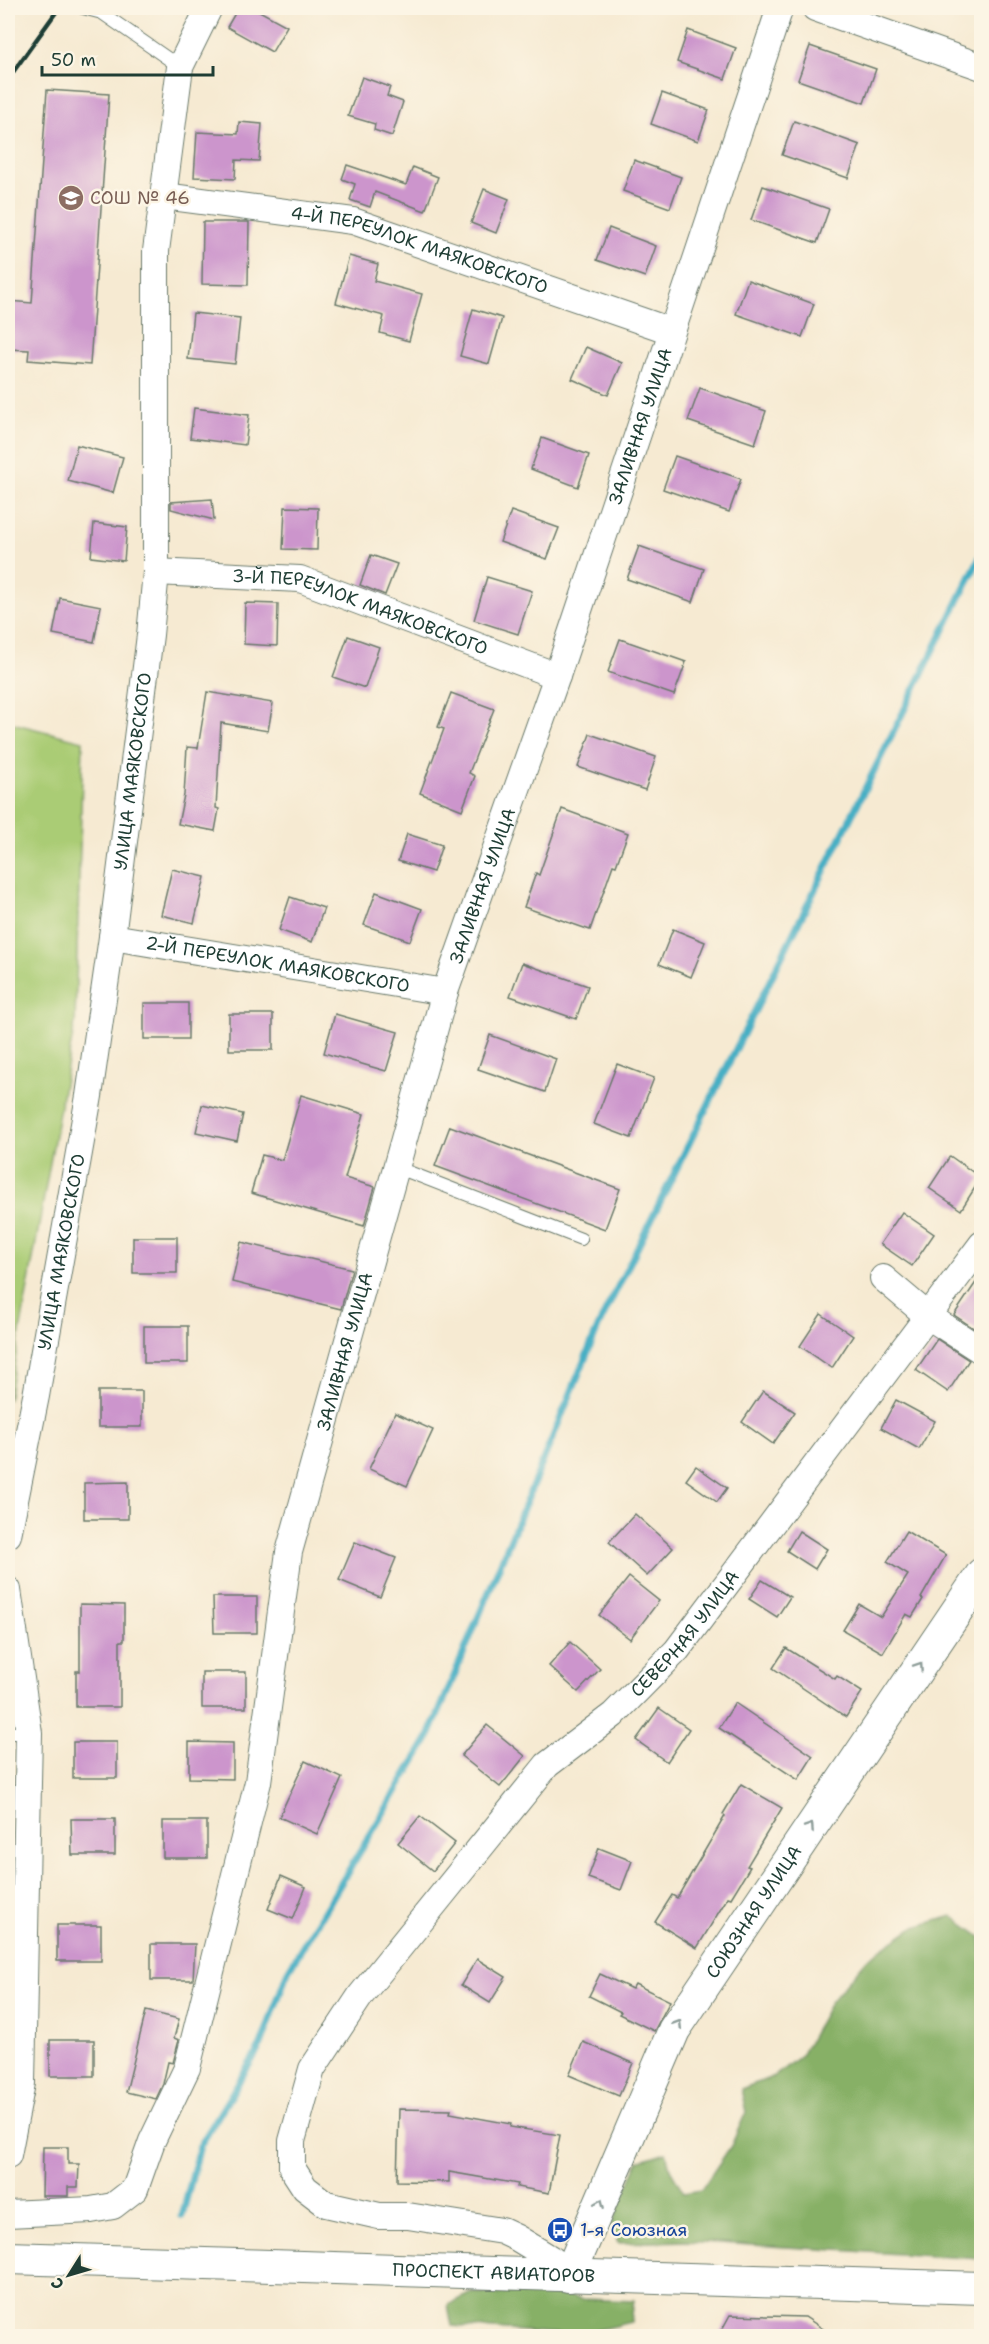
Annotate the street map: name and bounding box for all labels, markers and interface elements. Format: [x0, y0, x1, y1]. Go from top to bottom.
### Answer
scale bar [42, 39, 213, 77]
text: 50 m [51, 48, 96, 72]
school or university icon: СОШ № 46 [56, 183, 86, 213]
place label: СОШ № 46 [90, 186, 190, 210]
street label: 4-Й ПЕРЕУЛОК МАЯКОВСКОГО [289, 201, 551, 300]
street label: ЗАЛИВНАЯ УЛИЦА [603, 345, 678, 507]
street label: 3-Й ПЕРЕУЛОК МАЯКОВСКОГО [231, 564, 491, 661]
street label: УЛИЦА МАЯКОВСКОГО [109, 671, 157, 872]
street label: ЗАЛИВНАЯ УЛИЦА [444, 805, 521, 967]
street label: 2-Й ПЕРЕУЛОК МАЯКОВСКОГО [144, 931, 411, 998]
street label: УЛИЦА МАЯКОВСКОГО [32, 1152, 91, 1352]
street label: ЗАЛИВНАЯ УЛИЦА [311, 1270, 378, 1433]
street label: СЕВЕРНАЯ УЛИЦА [625, 1565, 745, 1702]
one-way arrow [912, 1661, 923, 1672]
one-way arrow [803, 1823, 814, 1834]
street label: СОЮЗНАЯ УЛИЦА [700, 1841, 807, 1983]
one-way arrow [671, 2020, 683, 2030]
one-way arrow [593, 2198, 605, 2209]
bus stop icon: 1-я Союзная [545, 2215, 575, 2245]
place label: 1-я Союзная [580, 2218, 687, 2242]
north arrow [39, 2245, 99, 2305]
street label: ПРОСПЕКТ АВИАТОРОВ [392, 2258, 595, 2288]
text: С [46, 2273, 69, 2294]

